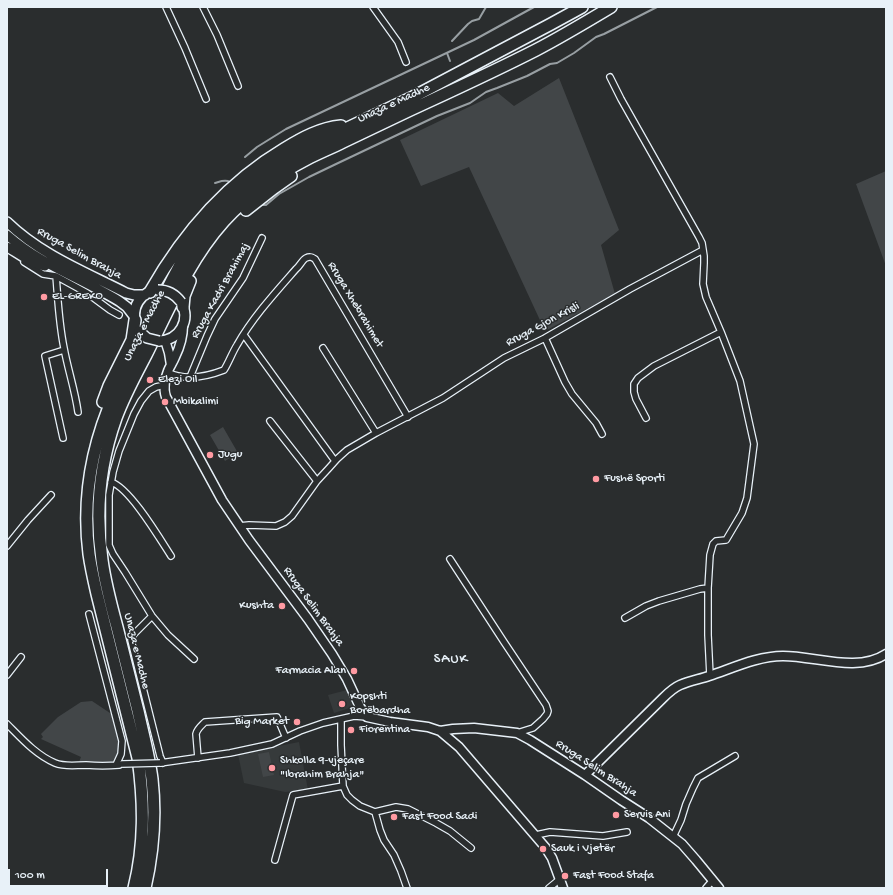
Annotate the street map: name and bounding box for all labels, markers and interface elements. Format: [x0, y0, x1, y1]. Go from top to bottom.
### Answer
street label: Unaza e Madhe [356, 81, 432, 127]
street label: Rruga Selim Brahja [34, 225, 124, 283]
street label: Rruga Kadri Brahimaj [189, 241, 253, 341]
street label: Rruga Xhebrahimet [324, 260, 386, 350]
street label: Unaza e Madhe [121, 288, 169, 364]
place label: EL-GREKO [52, 290, 103, 304]
marker: EL-GREKO [39, 292, 49, 302]
street label: Rruga Gjon Krisli [504, 300, 582, 350]
place label: Elezi Oil [158, 373, 198, 387]
marker: Elezi Oil [145, 375, 155, 385]
place label: Mbikalimi [173, 395, 219, 409]
marker: Mbikalimi [160, 397, 170, 407]
place label: Jugu [218, 448, 242, 462]
marker: Jugu [205, 450, 215, 460]
place label: Fushë Sporti [604, 472, 665, 486]
marker: Fushë Sporti [591, 474, 601, 484]
street label: Rruga Selim Brahja [279, 565, 347, 649]
place label: Kushta [239, 599, 274, 613]
marker: Kushta [277, 601, 287, 611]
street label: Unaza e Madhe [120, 612, 152, 690]
district label: SAUK [434, 652, 468, 668]
place label: Farmacia Alan [275, 664, 346, 678]
marker: Farmacia Alan [349, 666, 359, 676]
place label: Kopshti Borëbardha [350, 690, 410, 718]
marker: Kopshti Borëbardha [337, 699, 347, 709]
place label: Big Market [235, 715, 289, 729]
marker: Big Market [292, 717, 302, 727]
place label: Fiorentina [359, 723, 410, 737]
marker: Fiorentina [346, 725, 356, 735]
street label: Rruga Selim Brahja [552, 737, 640, 801]
place label: Shkolla 9-vjeçare "Ibrahim Brahja" [280, 754, 364, 782]
marker: Shkolla 9-vjeçare "Ibrahim Brahja" [267, 763, 277, 773]
place label: Servis Ani [624, 808, 671, 822]
place label: Fast Food Sadi [402, 810, 477, 824]
marker: Servis Ani [611, 810, 621, 820]
marker: Fast Food Sadi [389, 812, 399, 822]
place label: Sauk i Vjetër [551, 842, 614, 856]
marker: Sauk i Vjetër [538, 844, 548, 854]
scale bar [10, 861, 110, 887]
text: 100 m [15, 869, 45, 883]
place label: Fast Food Stafa [573, 869, 654, 883]
marker: Fast Food Stafa [560, 871, 570, 881]

